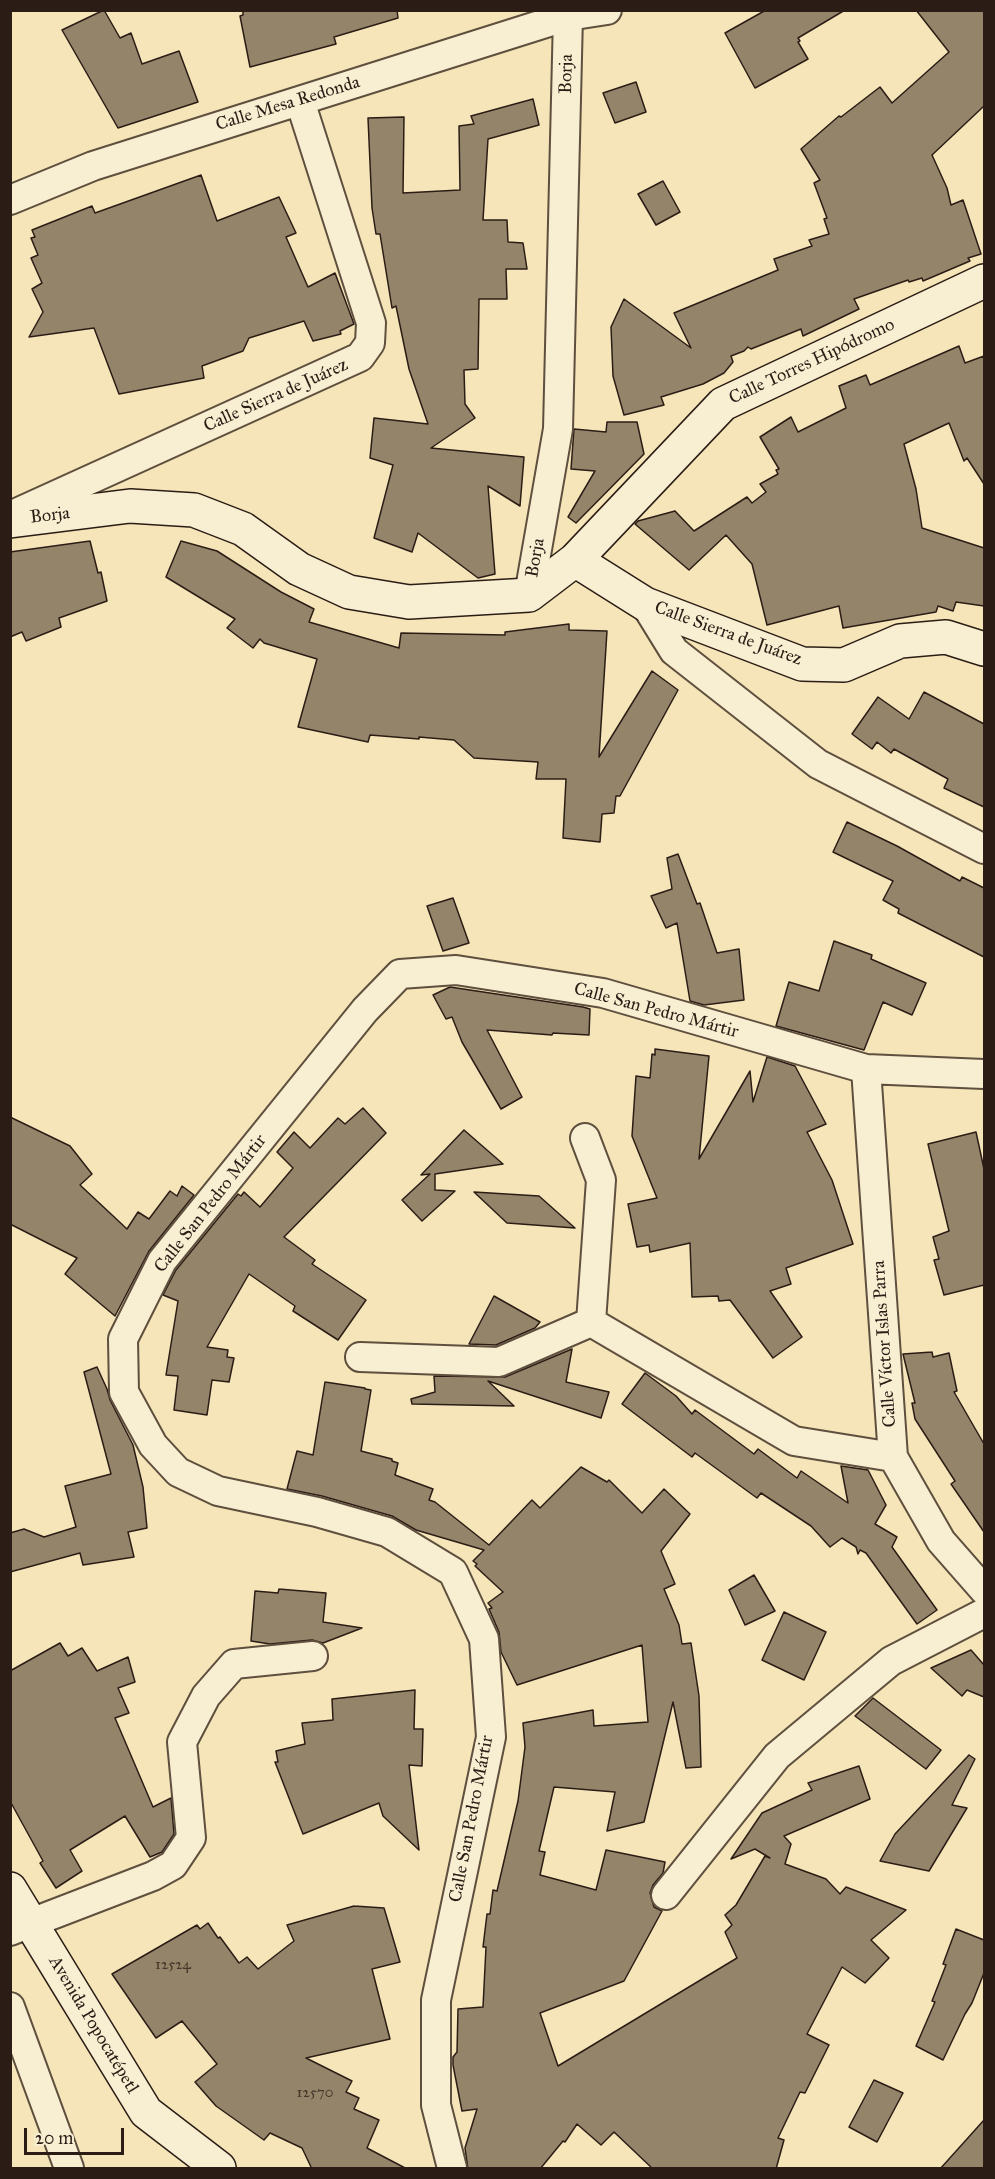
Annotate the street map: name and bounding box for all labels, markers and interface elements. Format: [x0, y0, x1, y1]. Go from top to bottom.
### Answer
street label: Borja [556, 54, 578, 94]
street label: Calle Mesa Redonda [213, 72, 363, 136]
street label: Calle Torres Hipódromo [726, 314, 898, 410]
street label: Calle Sierra de Juárez [201, 355, 351, 437]
street label: Borja [29, 503, 71, 529]
street label: Borja [522, 537, 550, 579]
street label: Calle Sierra de Juárez [651, 597, 805, 671]
street label: Calle San Pedro Mártir [571, 979, 741, 1043]
street label: Calle San Pedro Mártir [150, 1131, 272, 1277]
street label: Calle Víctor Islas Parra [868, 1260, 902, 1428]
street label: Calle San Pedro Mártir [445, 1734, 499, 1904]
street label: Avenida Popocatépetl [43, 1952, 143, 2098]
house number: 12524 [155, 1956, 191, 1974]
house number: 12570 [297, 2084, 333, 2102]
scale bar [27, 2116, 128, 2154]
text: 20 m [35, 2127, 73, 2149]

